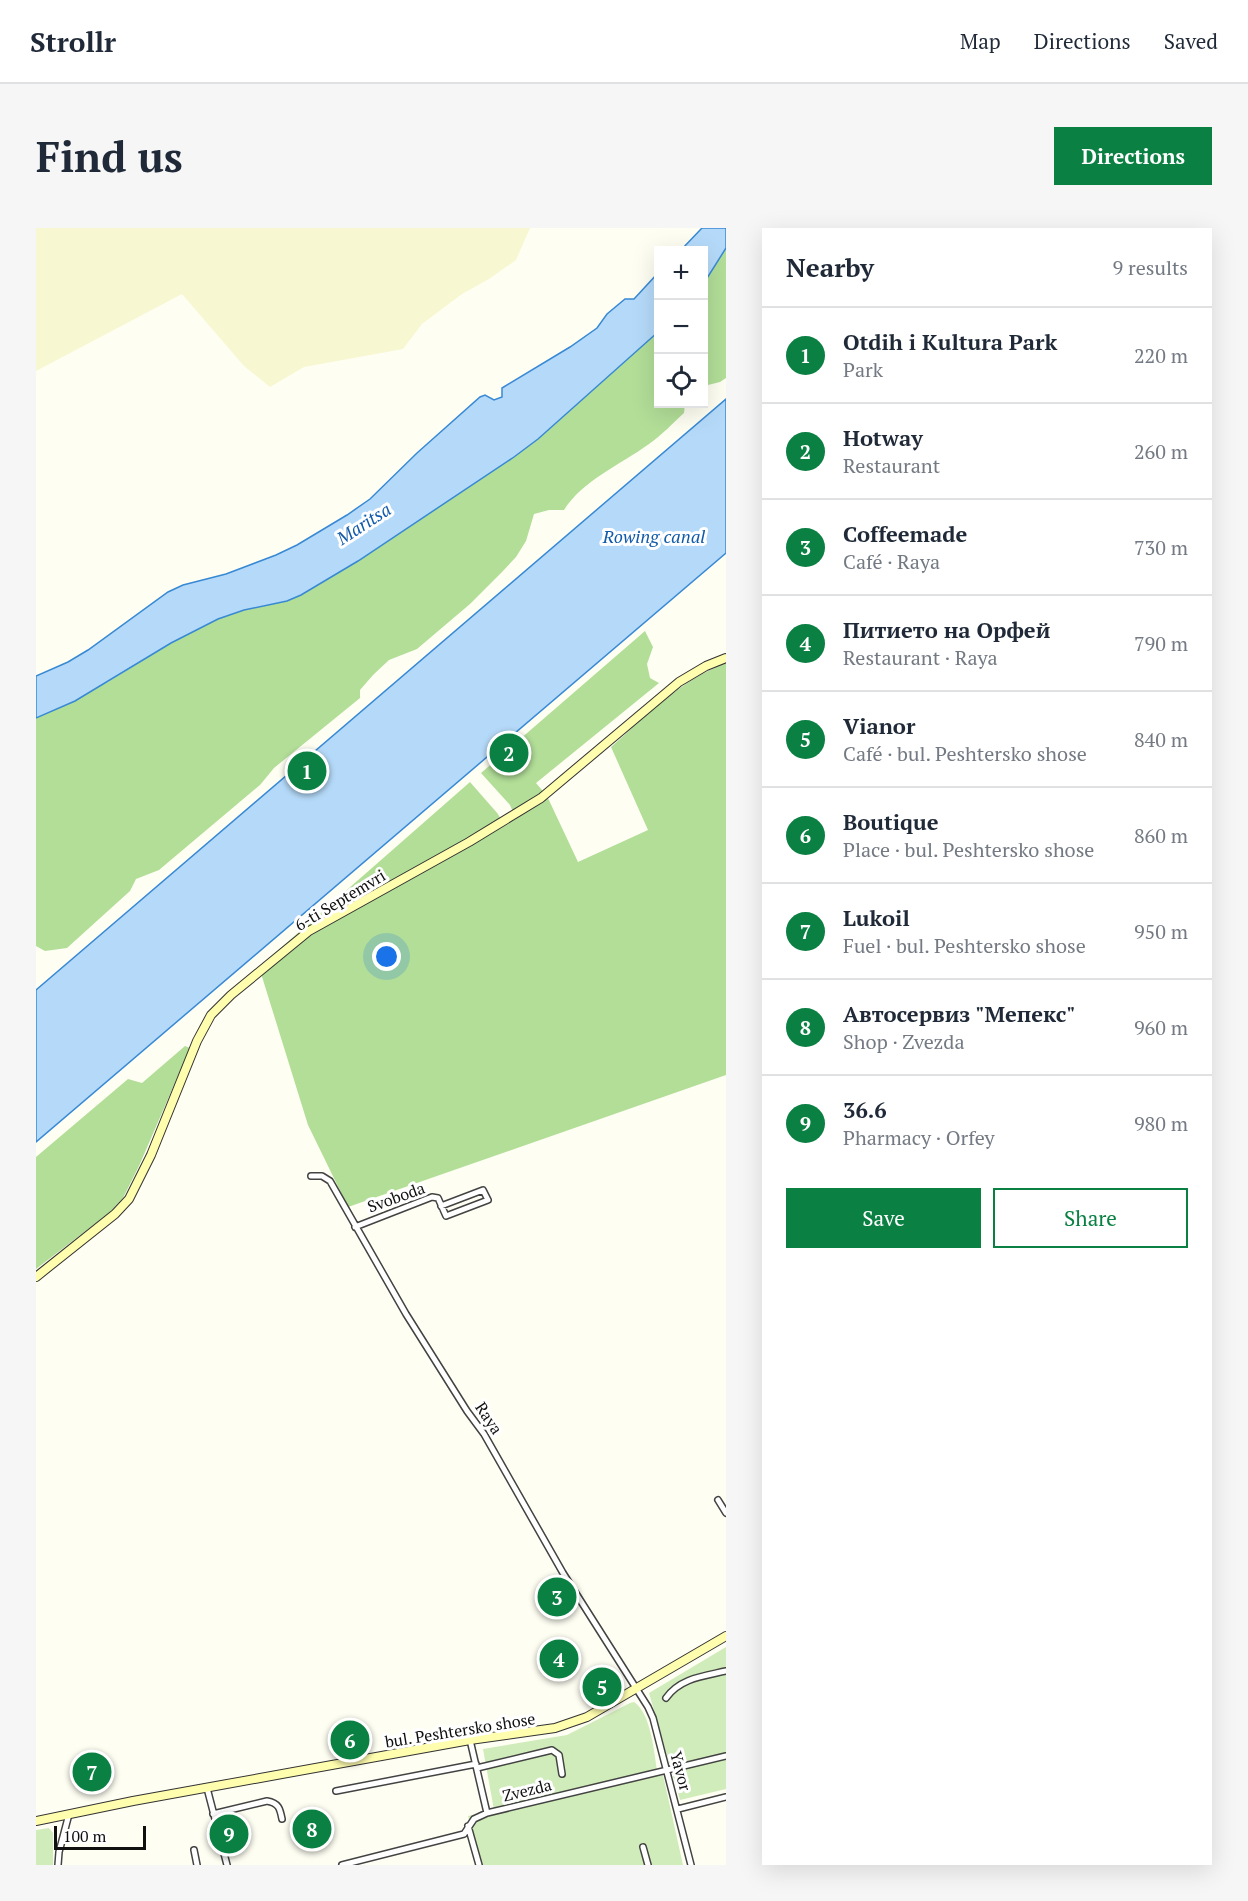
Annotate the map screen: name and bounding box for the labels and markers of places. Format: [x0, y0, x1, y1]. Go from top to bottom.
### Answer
pin: 2 [490, 730, 528, 776]
pin: 1 [288, 748, 326, 794]
pin: 3 [538, 1574, 576, 1620]
pin: 4 [540, 1636, 578, 1682]
pin: 5 [582, 1664, 622, 1710]
pin: 6 [330, 1718, 370, 1762]
pin: 7 [72, 1750, 112, 1794]
pin: 8 [292, 1806, 332, 1852]
pin: 9 [210, 1812, 248, 1856]

